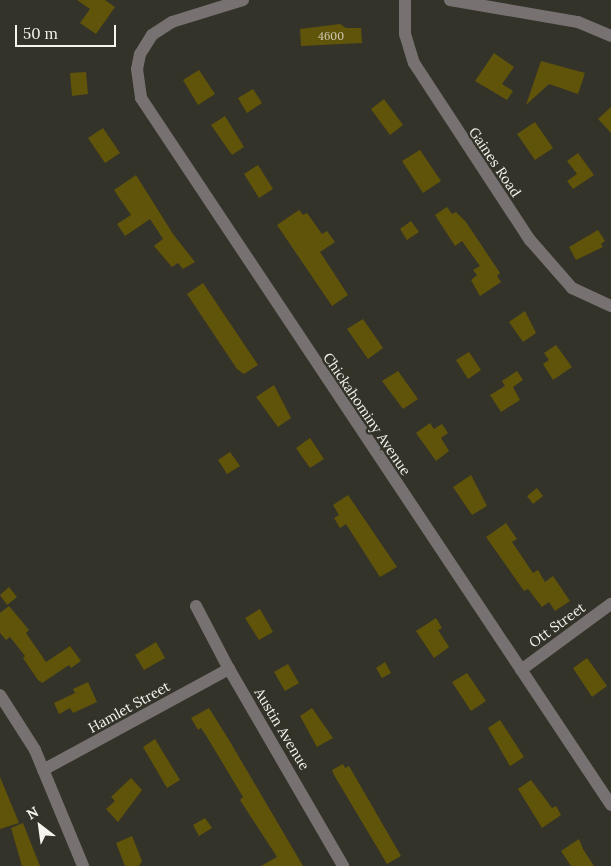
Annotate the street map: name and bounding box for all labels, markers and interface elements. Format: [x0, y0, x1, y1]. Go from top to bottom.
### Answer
scale bar [18, 15, 119, 47]
text: 50 m [23, 24, 58, 43]
house number: 4600 [318, 29, 344, 43]
street label: Gaines Road [466, 124, 524, 200]
street label: Chickahominy Avenue [320, 349, 414, 479]
street label: Ott Street [526, 599, 588, 651]
street label: Hamlet Street [85, 678, 173, 736]
street label: Austin Avenue [251, 685, 313, 773]
north arrow [15, 801, 65, 851]
text: N [23, 803, 42, 824]

